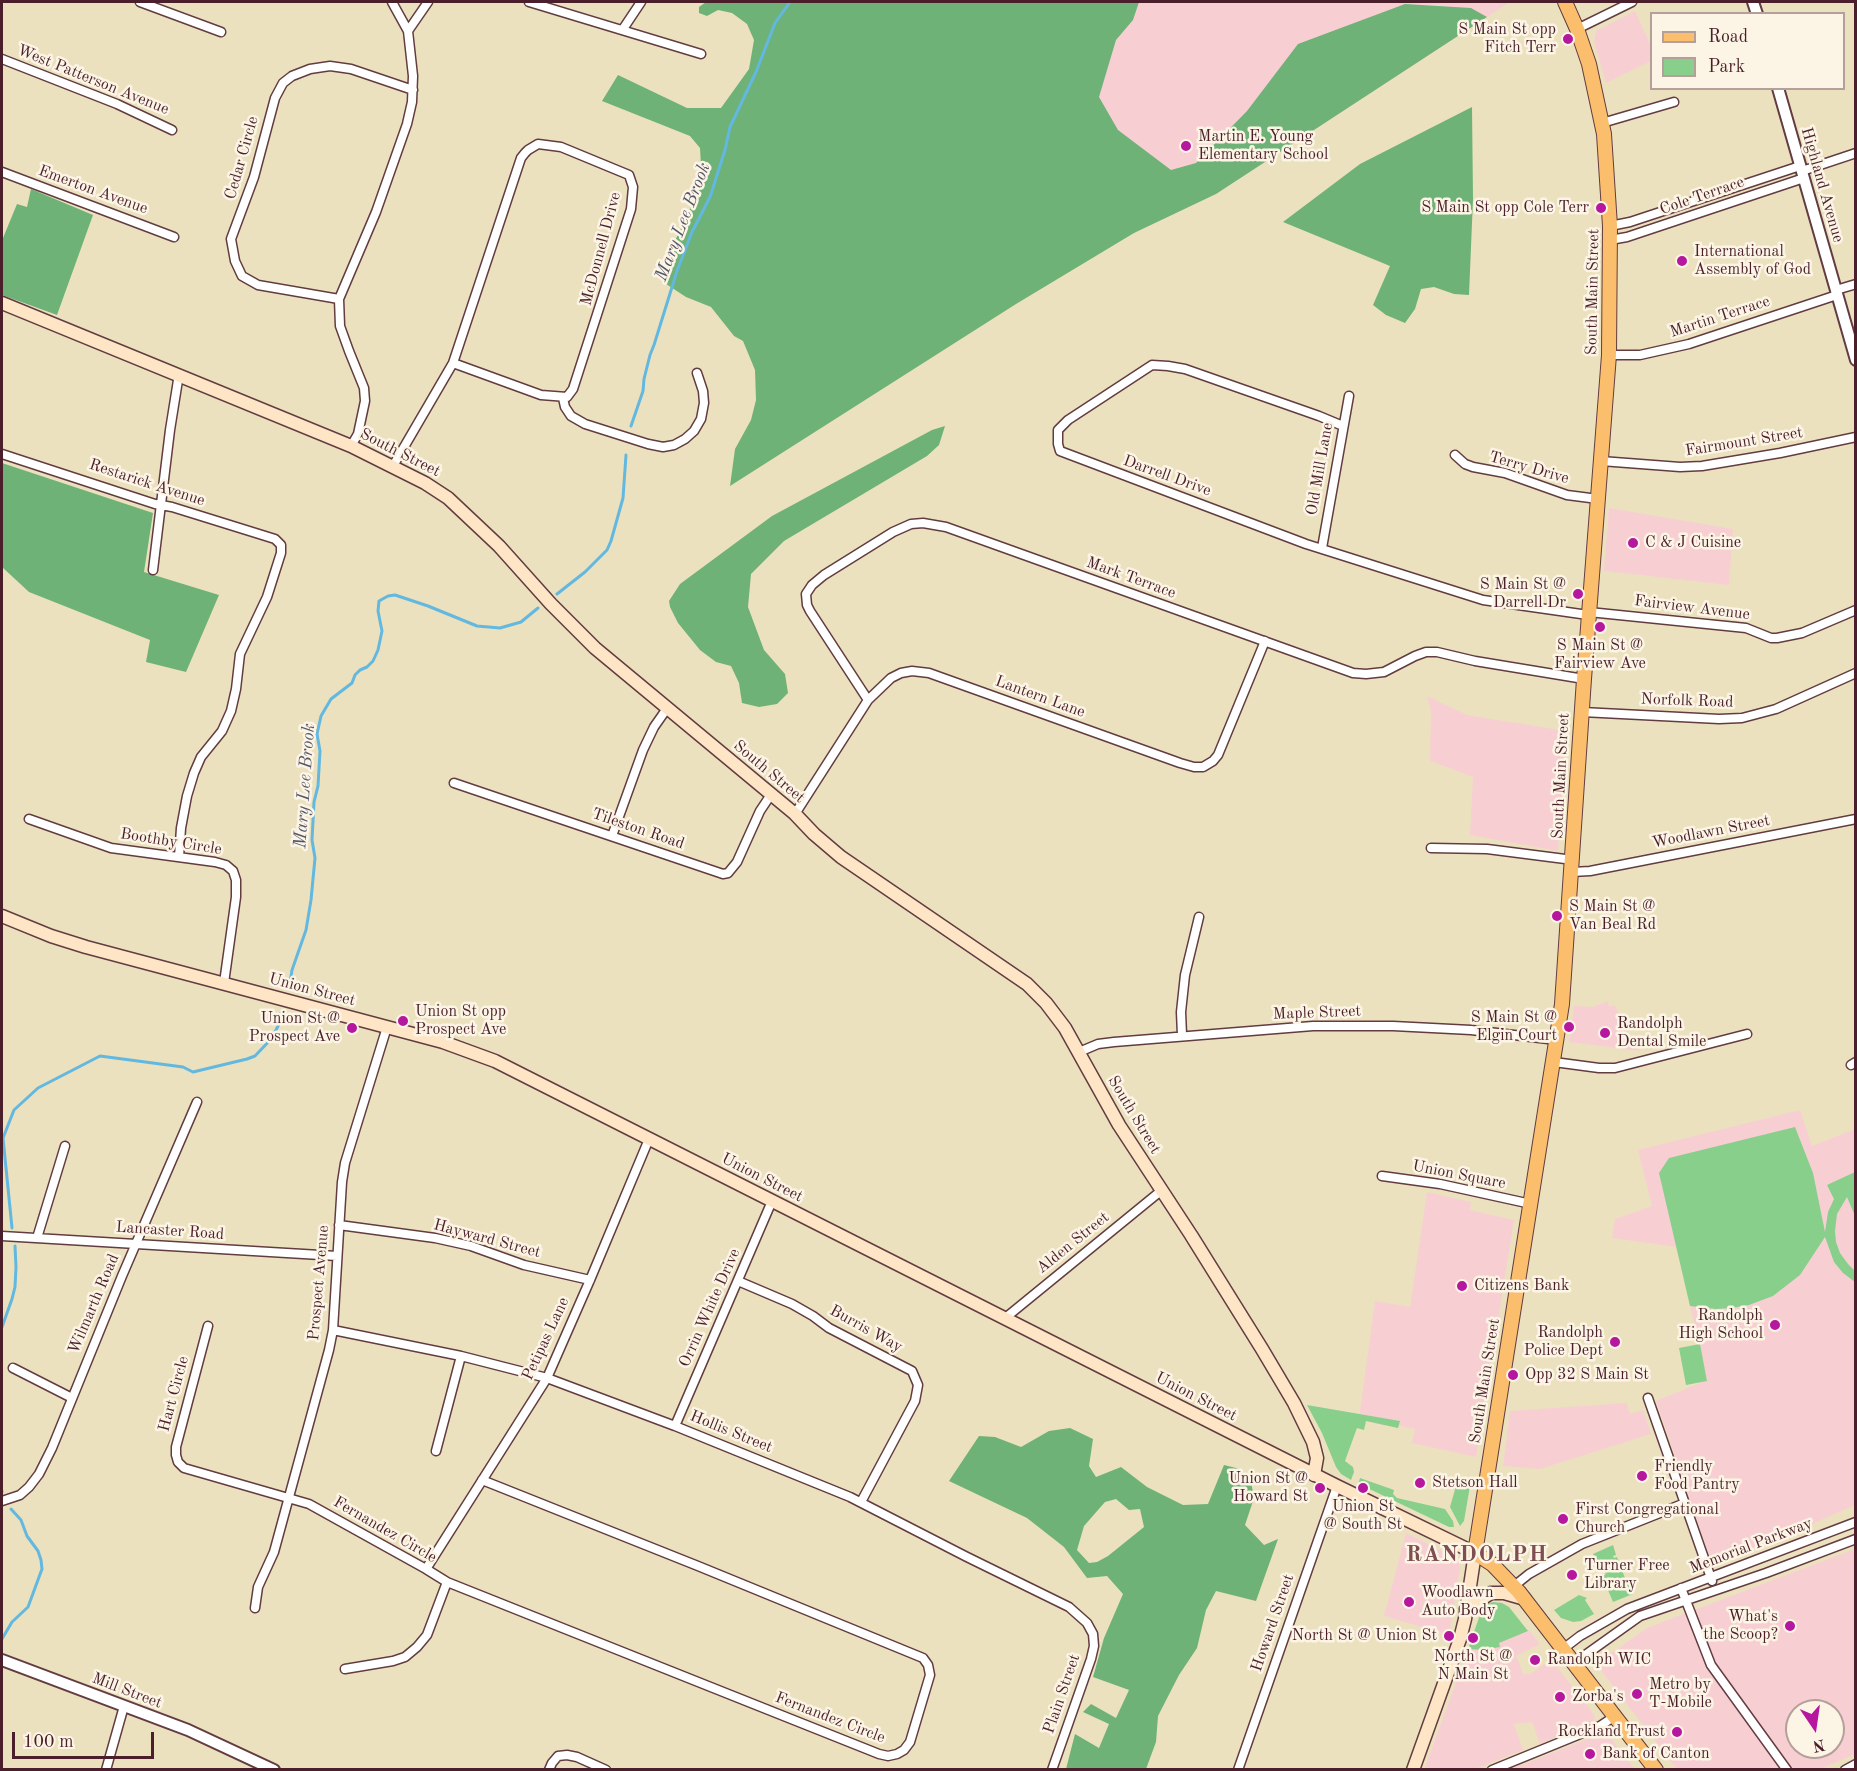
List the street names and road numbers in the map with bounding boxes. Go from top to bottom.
street label: West Patterson Avenue [14,41,172,119]
street label: Cedar Circle [221,114,263,202]
street label: Highland Avenue [1796,125,1848,245]
street label: Emerton Avenue [36,161,150,219]
street label: Cole Terrace [1657,173,1747,219]
street label: McDonnell Drive [577,190,625,308]
street label: South Main Street [1582,229,1604,355]
street label: Martin Terrace [1668,292,1772,342]
street label: Old Mill Lane [1302,421,1338,517]
street label: Fairmount Street [1684,423,1804,461]
street label: South Street [357,425,443,481]
street label: Terry Drive [1487,447,1571,489]
street label: Darrell Drive [1120,451,1214,501]
street label: Restarick Avenue [87,455,207,511]
street label: Mark Terrace [1084,553,1178,603]
street label: Fairview Avenue [1633,591,1751,625]
street label: Lantern Lane [992,672,1088,722]
street label: Norfolk Road [1640,690,1734,712]
street label: South Main Street [1548,712,1574,840]
street label: South Street [729,736,809,808]
street label: Tileston Road [589,804,687,854]
street label: Woodlawn Street [1650,811,1772,853]
street label: Boothby Circle [119,824,223,860]
street label: Union Street [267,969,357,1011]
street label: Maple Street [1273,1002,1361,1024]
street label: South Street [1103,1073,1165,1157]
street label: Union Street [718,1149,806,1207]
street label: Union Square [1411,1157,1507,1193]
street label: Alden Street [1033,1208,1113,1278]
street label: Hayward Street [431,1215,543,1263]
street label: Lancaster Road [115,1218,225,1244]
street label: Prospect Avenue [304,1224,334,1342]
street label: Orrin White Drive [675,1246,745,1370]
street label: Wilmarth Road [64,1251,124,1357]
street label: Petipas Lane [518,1294,574,1384]
street label: Burris Way [826,1301,906,1357]
street label: South Main Street [1466,1317,1504,1445]
street label: Hart Circle [155,1354,193,1434]
street label: Union Street [1152,1368,1240,1426]
street label: Hollis Street [687,1407,775,1457]
street label: Fernandez Circle [330,1493,440,1567]
street label: Memorial Parkway [1687,1514,1815,1578]
street label: Howard Street [1247,1572,1299,1674]
street label: Plain Street [1039,1652,1085,1736]
street label: Mill Street [89,1669,165,1713]
street label: Fernandez Circle [772,1688,888,1748]

